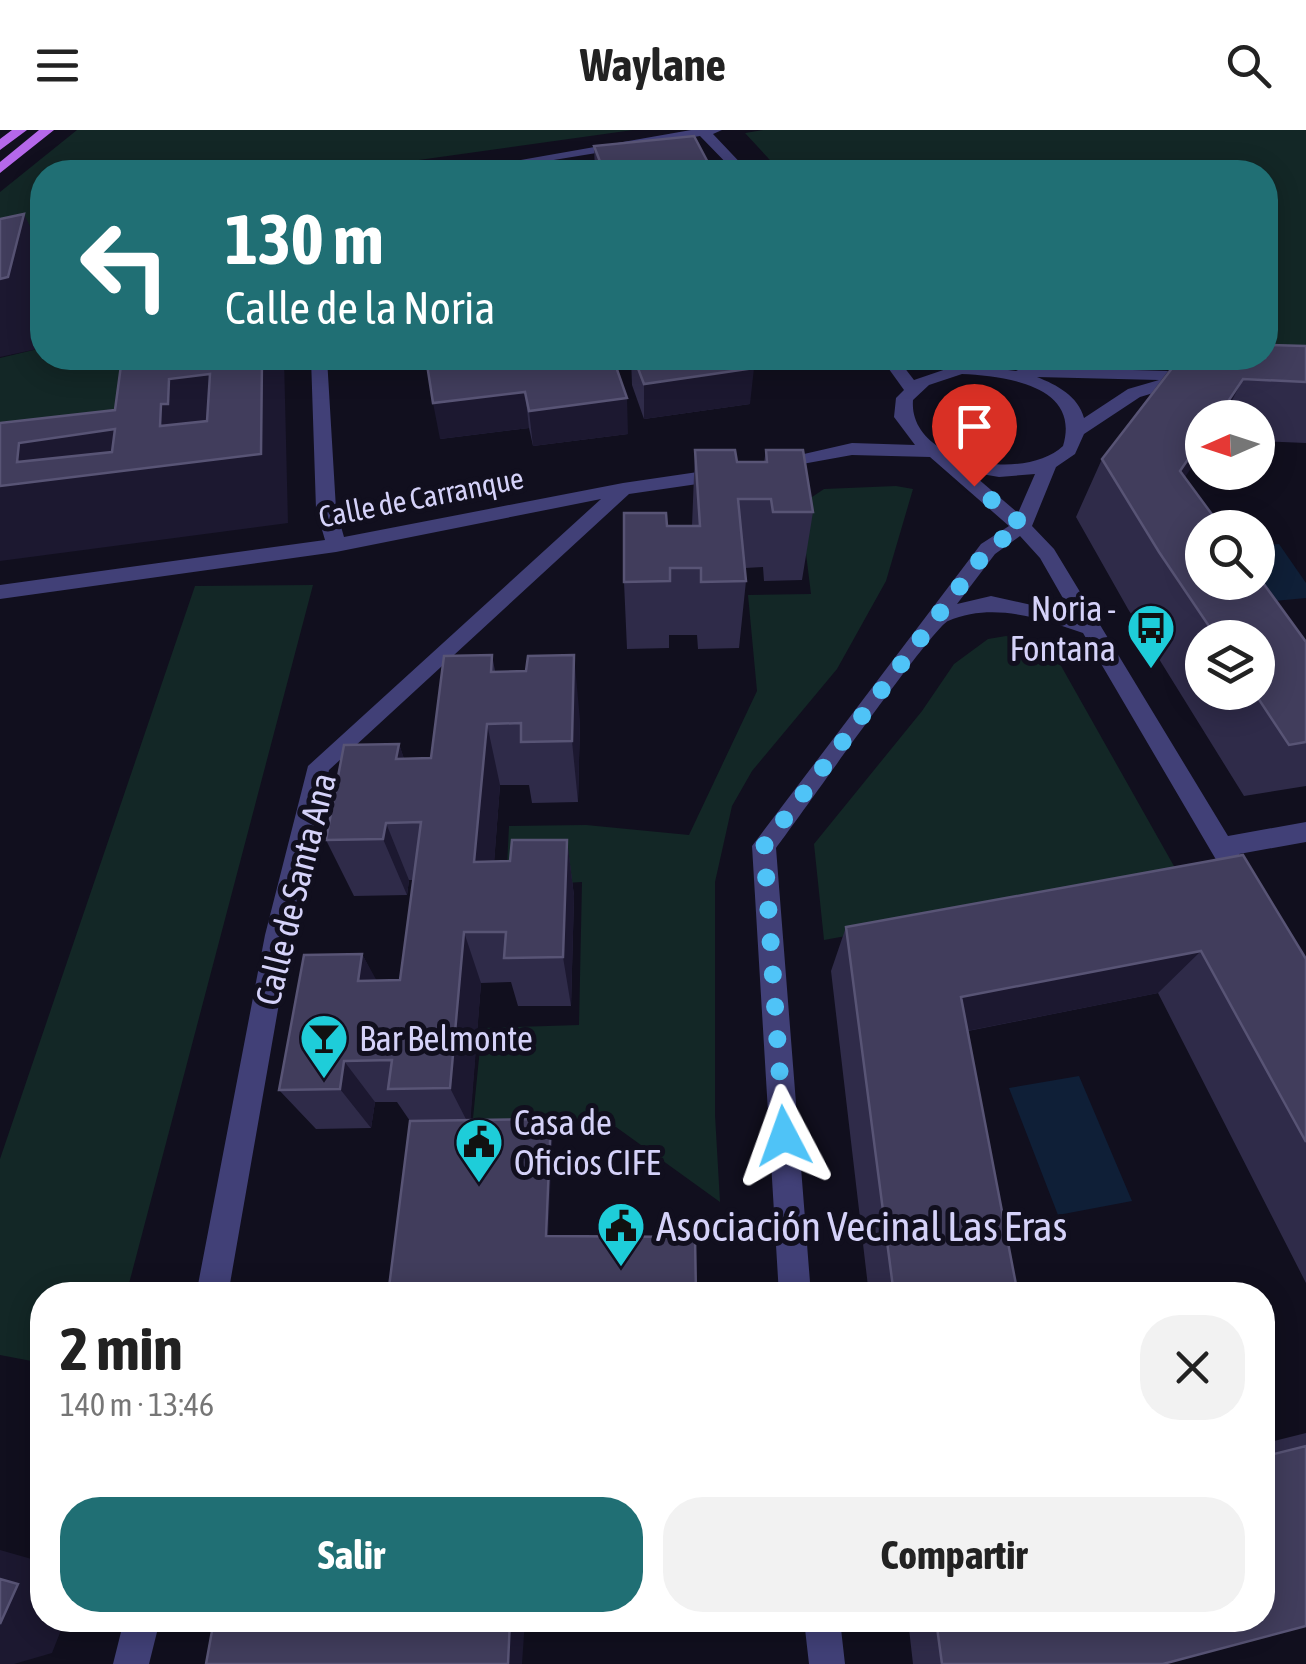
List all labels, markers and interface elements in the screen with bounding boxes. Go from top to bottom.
icon: menu [30,38,85,93]
icon: search [1221,38,1276,93]
text: Waylane [580,39,726,91]
text: 130 m [225,199,384,279]
icon: left [60,200,190,330]
text: Calle de la Noria [225,282,495,334]
pin [932,384,1017,487]
icon: arrive [947,399,1002,454]
north arrow [1185,400,1275,490]
map controls [1185,400,1275,710]
street label: Calle de Carranque [316,460,526,534]
button: search [1185,510,1275,600]
place label: Noria - Fontana [1010,588,1116,668]
bus stop icon: Noria - Fontana [1125,602,1177,670]
button: layers [1185,620,1275,710]
street label: Calle de Santa Ana [247,769,343,1009]
bar icon: Bar Belmonte [298,1012,350,1080]
place label: Bar Belmonte [359,1018,533,1058]
position arrow [732,1084,836,1188]
place label: Casa de Oficios CIFE [514,1102,661,1182]
public building icon: Casa de Oficios CIFE [453,1116,505,1184]
public building icon: Asociación Vecinal Las Eras [595,1200,647,1268]
place label: Asociación Vecinal Las Eras [656,1202,1067,1250]
text: 2 min [60,1314,183,1383]
button: close [1140,1315,1245,1420]
text: 140 m · 13:46 [60,1386,214,1423]
button: Salir [60,1497,643,1612]
button: Compartir [663,1497,1245,1612]

